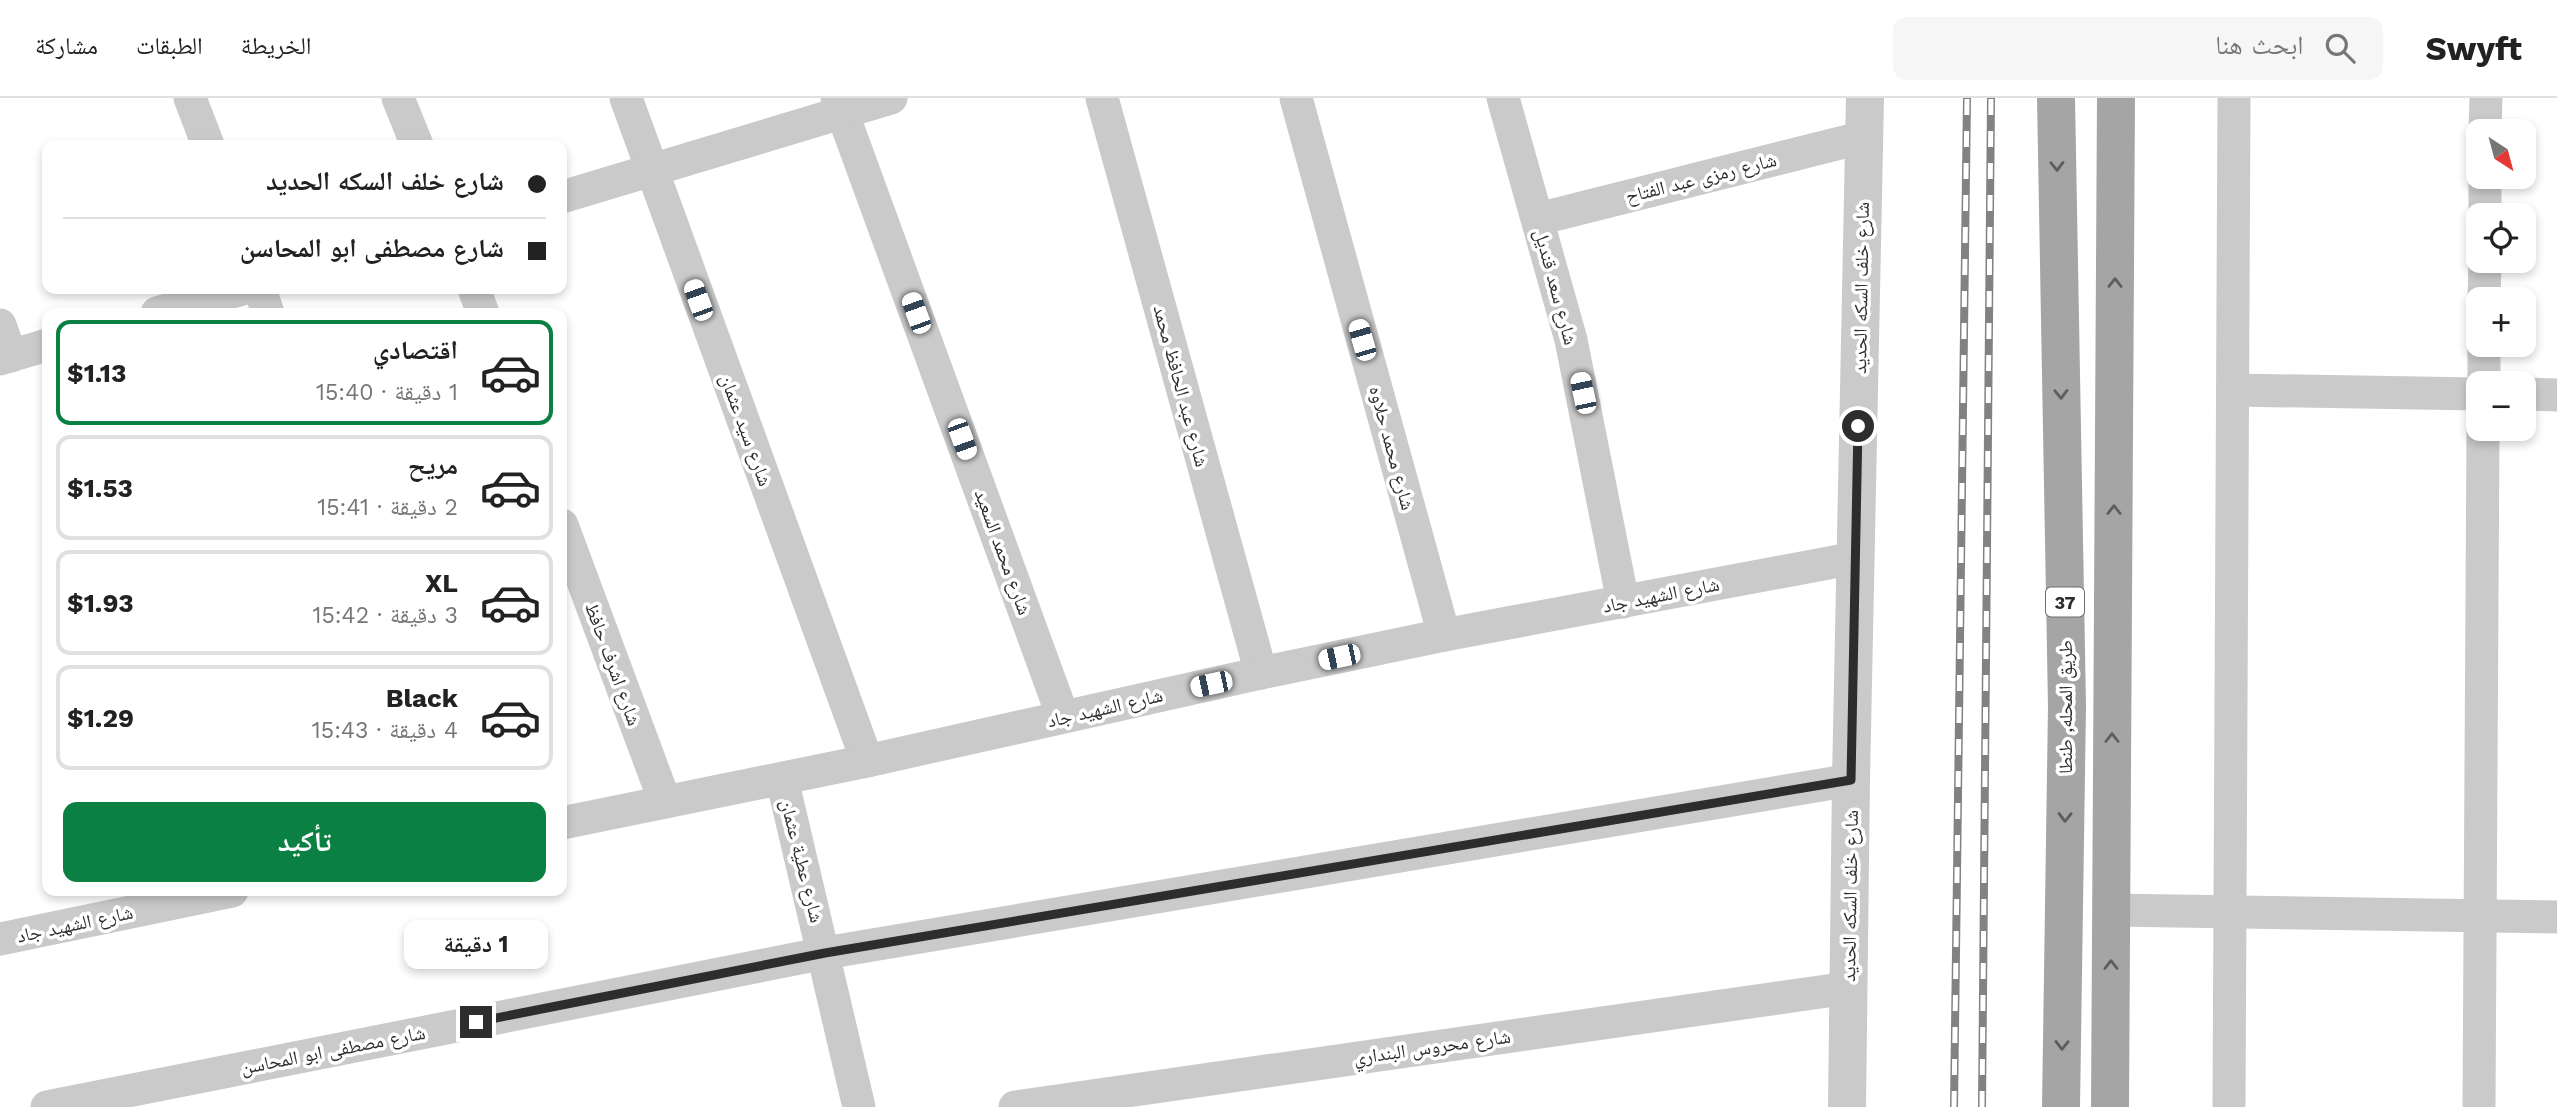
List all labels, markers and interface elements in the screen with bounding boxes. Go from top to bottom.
search box [1893,17,2383,80]
icon: search [2321,29,2359,67]
text: Swyft [2425,29,2522,68]
text: ابحث هنا [2215,30,2303,60]
text: مشاركة [35,32,98,60]
text: الطبقات [136,32,203,60]
text: الخريطة [241,32,311,60]
north arrow [2466,119,2536,189]
map controls [2466,119,2536,441]
street label: شارع رمزى عبد الفتاح [1623,148,1779,208]
one-way arrow [2049,161,2065,172]
text: شارع خلف السكه الحديد [266,166,504,196]
street label: شارع خلف السكه الحديد [1848,202,1874,374]
button: locate [2466,203,2536,273]
street label: شارع سعد قنديل [1530,227,1582,347]
text: شارع مصطفى ابو المحاسن [240,233,504,263]
car [681,277,716,323]
one-way arrow [2107,277,2123,288]
button: + [2466,287,2536,357]
car [899,290,934,336]
street label: شارع عبد الحافظ محمد [1148,303,1214,469]
car [1347,317,1378,363]
text: اقتصادي [373,335,458,365]
icon: car [479,341,542,404]
text: $1.13 [67,358,126,388]
car [1569,370,1598,416]
street label: شارع سيد عثمان [715,371,777,489]
button: − [2466,371,2536,441]
text: 1 دقيقة · 15:40 [316,379,458,406]
street label: شارع محمد حلاوه [1364,383,1420,513]
one-way arrow [2053,389,2069,399]
route start [1842,410,1874,442]
car [945,416,980,462]
text: مريح [408,450,458,480]
icon: car [479,456,542,519]
text: $1.53 [67,473,133,503]
street label: شارع محمد السعيد [970,486,1036,618]
text: 2 دقيقة · 15:41 [317,494,458,521]
one-way arrow [2106,505,2122,515]
text: XL [425,568,458,598]
icon: car [479,571,542,634]
street label: شارع الشهيد جاد [1601,572,1721,618]
text: $1.93 [67,588,134,618]
road number: 37 [2046,588,2084,616]
street label: شارع اشرف حافظ [580,599,646,729]
text: 3 دقيقة · 15:42 [312,602,458,629]
street label: طريق المحله, طنطا [2054,640,2077,774]
car [1317,642,1362,672]
car [1189,669,1234,699]
text: Black [386,683,458,713]
street label: شارع الشهيد جاد [1045,684,1165,732]
icon: car [479,686,542,749]
text: $1.29 [67,703,134,733]
text: 4 دقيقة · 15:43 [312,717,458,744]
one-way arrow [2104,732,2120,743]
street label: شارع عطية عثمان [776,797,828,925]
button: تأكيد [63,802,546,882]
street label: شارع خلف السكه الحديد [1837,810,1863,982]
one-way arrow [2057,812,2073,823]
street label: شارع الشهيد جاد [15,900,135,948]
callout: 1 دقيقة [404,920,548,970]
text: 1 دقيقة [444,931,508,958]
one-way arrow [2103,960,2119,970]
route end [460,1006,492,1038]
street label: شارع مصطفى ابو المحاسن [239,1021,427,1079]
street label: شارع محروس البنداري [1352,1025,1513,1073]
one-way arrow [2054,1039,2069,1050]

